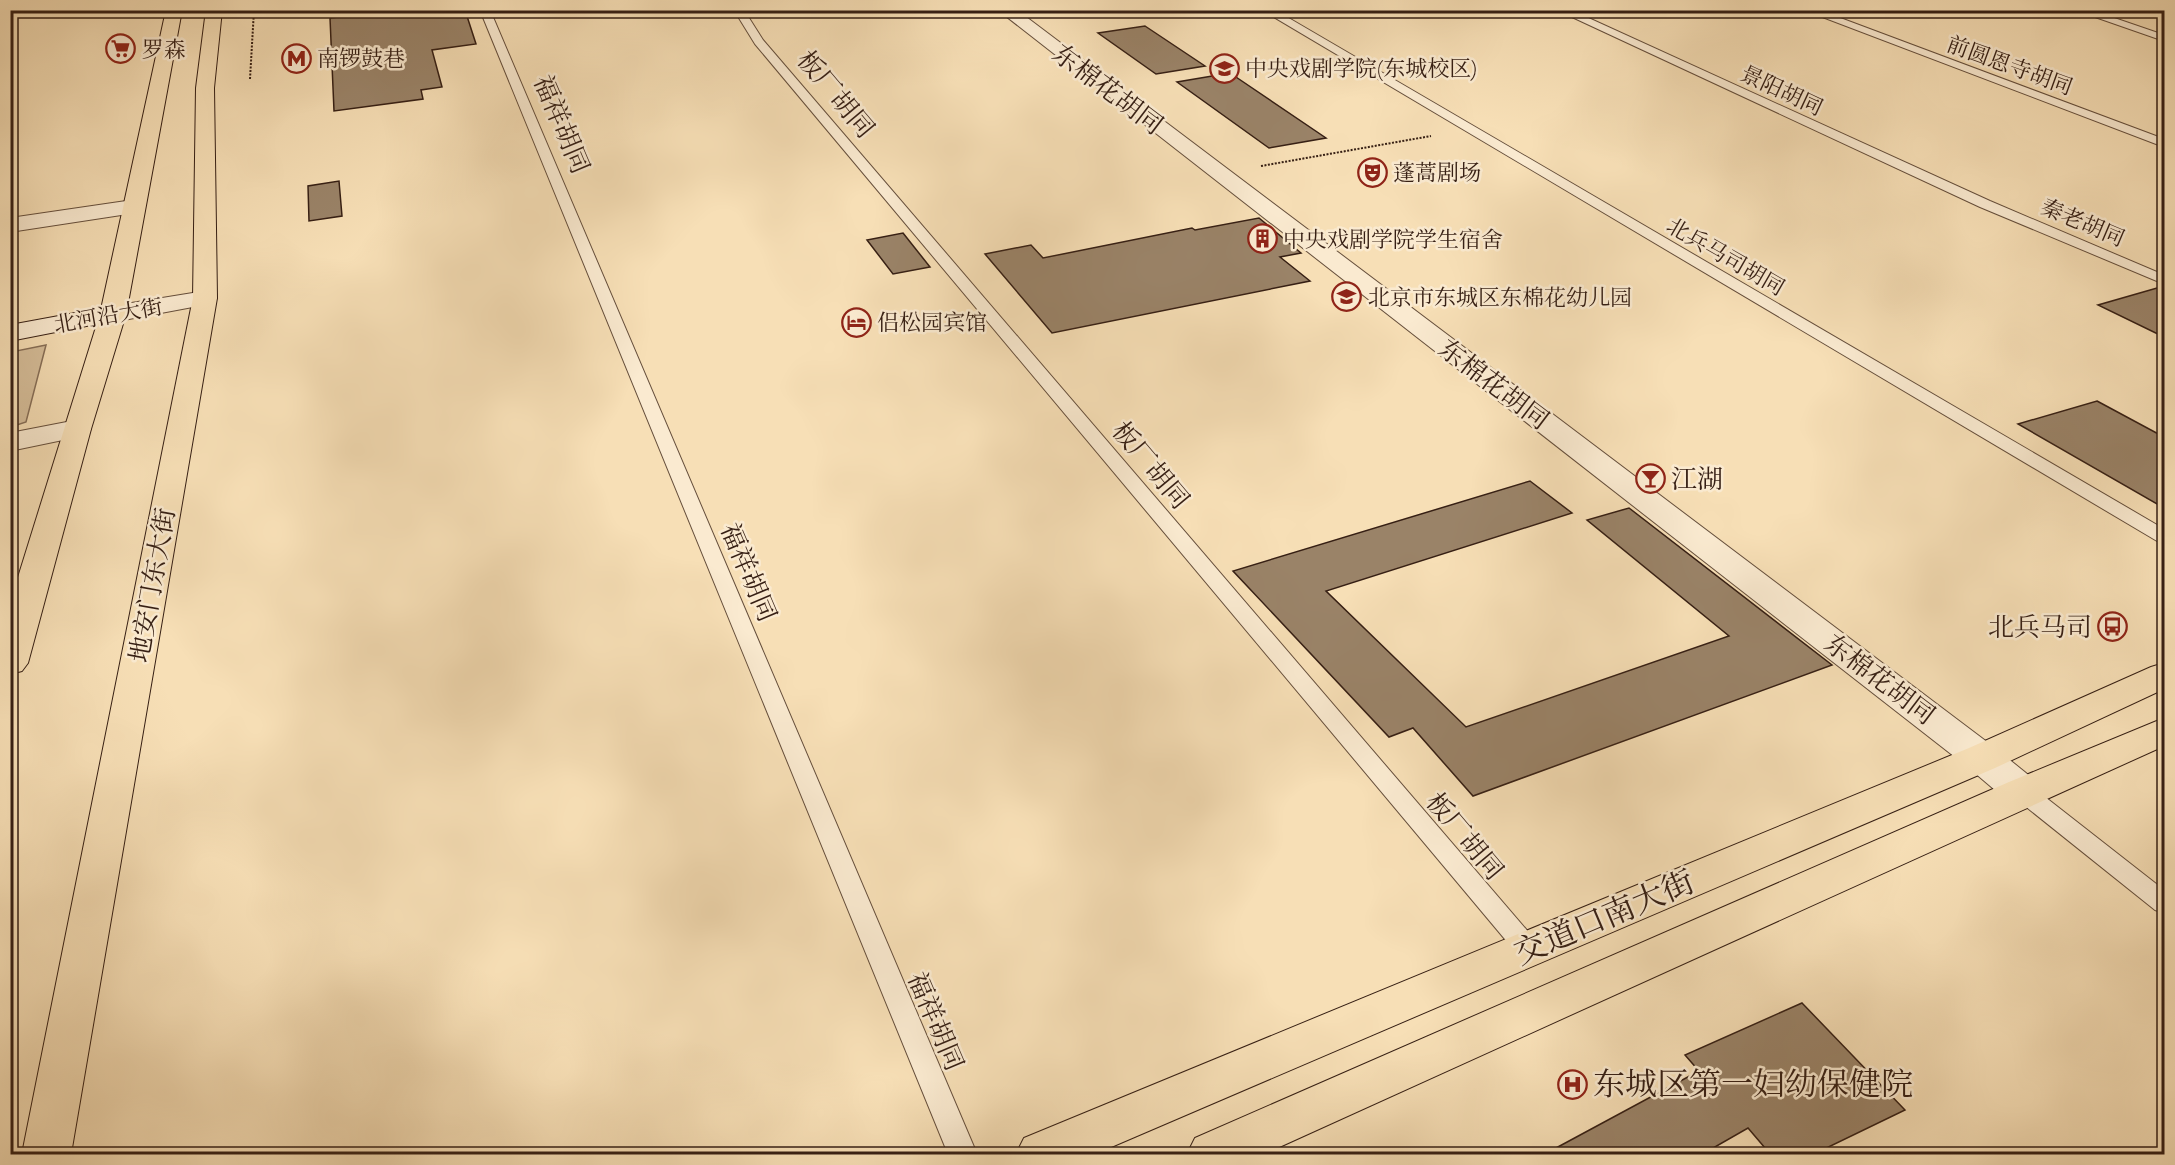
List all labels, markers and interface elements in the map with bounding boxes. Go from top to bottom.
street label: 前圆恩寺胡同 [1943,30,2076,102]
supermarket icon: 罗森 [105,33,137,65]
place label: 罗森 [142,36,186,64]
street label: 东棉花胡同 [1046,38,1169,142]
metro station icon: 南锣鼓巷 [280,42,312,74]
place label: 南锣鼓巷 [317,45,405,73]
street label: 板厂胡同 [790,45,881,145]
school or university icon: 中央戏剧学院(东城校区) [1208,52,1240,84]
place label: 中央戏剧学院(东城校区) [1245,55,1477,83]
street label: 景阳胡同 [1736,60,1827,122]
street label: 福祥胡同 [526,70,596,179]
theatre icon: 蓬蒿剧场 [1356,156,1388,188]
place label: 蓬蒿剧场 [1393,159,1481,187]
street label: 秦老胡同 [2037,193,2129,253]
street label: 北兵马司胡同 [1661,212,1790,302]
building icon: 中央戏剧学院学生宿舍 [1246,223,1278,255]
place label: 中央戏剧学院学生宿舍 [1283,226,1503,254]
school or university icon: 北京市东城区东棉花幼儿园 [1331,281,1363,313]
place label: 北京市东城区东棉花幼儿园 [1368,284,1632,312]
street label: 北河沿大街 [52,293,165,339]
hotel icon: 侣松园宾馆 [840,306,872,338]
place label: 侣松园宾馆 [877,309,987,337]
street label: 东棉花胡同 [1432,333,1555,437]
street label: 板厂胡同 [1105,416,1196,516]
bar icon: 江湖 [1634,463,1666,495]
place label: 江湖 [1671,464,1723,496]
street label: 地安门东大街 [124,506,182,665]
street label: 福祥胡同 [713,518,783,627]
bus stop icon: 北兵马司 [2097,611,2129,643]
place label: 北兵马司 [1988,612,2092,644]
street label: 东棉花胡同 [1818,628,1941,732]
street label: 板厂胡同 [1419,787,1510,887]
street label: 交道口南大街 [1508,862,1701,974]
street label: 福祥胡同 [900,967,970,1076]
place label: 东城区第一妇幼保健院 [1593,1065,1913,1105]
hospital icon: 东城区第一妇幼保健院 [1556,1068,1588,1100]

